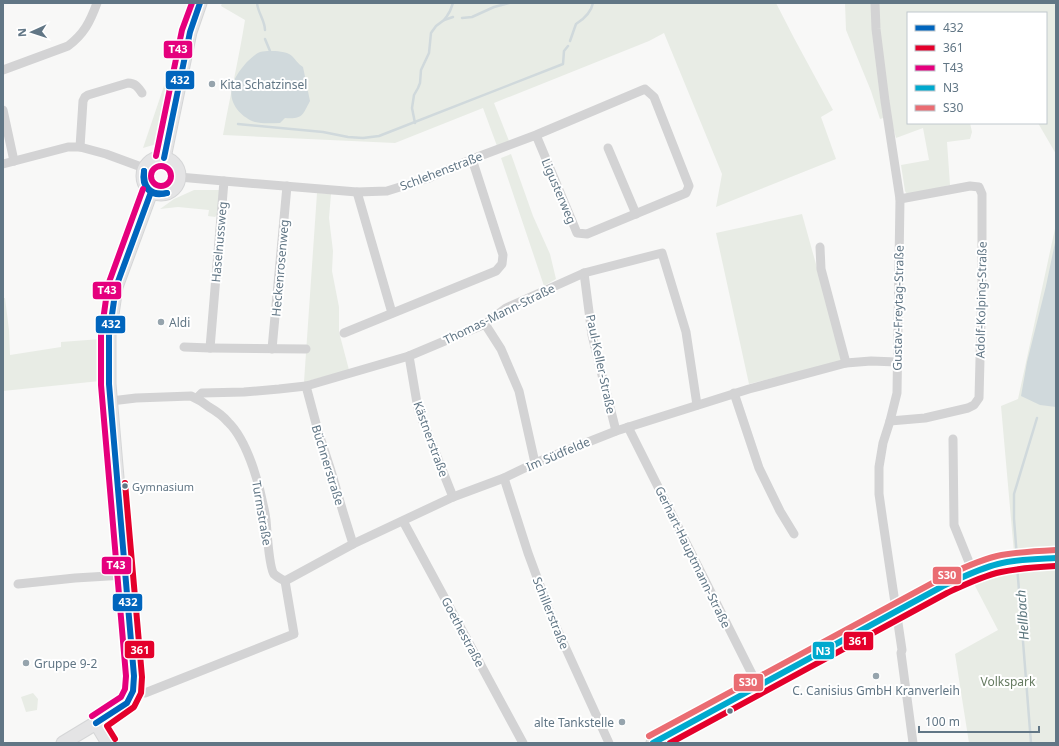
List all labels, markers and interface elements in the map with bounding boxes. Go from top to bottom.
north arrow [12,12,52,52]
legend [907,12,1047,124]
text: 432 [943,19,964,36]
text: N [14,28,29,37]
text: 361 [943,39,964,56]
line badge: T43 [163,40,193,59]
text: T43 [169,41,187,56]
text: T43 [943,59,964,76]
line badge: 432 [165,70,195,90]
text: 432 [171,72,189,87]
place label: Kita Schatzinsel [220,76,307,93]
marker: Kita Schatzinsel [207,79,217,89]
text: N3 [943,79,959,96]
text: S30 [943,99,963,116]
street label: Schlehenstraße [397,147,485,195]
street label: Ligusterweg [538,156,580,226]
street label: Haselnussweg [207,201,231,283]
street label: Heckenrosenweg [267,219,293,317]
street label: Adolf-Kolping-Straße [971,241,991,359]
street label: Gustav-Freytag-Straße [888,245,908,371]
street label: Thomas-Mann-Straße [440,280,558,348]
line badge: T43 [92,281,122,300]
text: T43 [98,282,116,297]
street label: Paul-Keller-Straße [582,313,620,415]
place label: Aldi [169,314,190,331]
line badge: 432 [95,315,126,334]
text: 432 [102,316,120,331]
marker: Aldi [156,317,166,327]
street label: Kästnerstraße [409,399,453,479]
street label: Büchnerstraße [308,423,348,508]
street label: Im Südfelde [523,433,593,475]
place label: Gymnasium [132,479,194,494]
street label: Turmstraße [248,479,276,547]
marker: Gymnasium [120,481,130,491]
street label: Gerhart-Hauptmann-Straße [651,483,735,631]
line badge: T43 [101,556,132,575]
text: T43 [107,557,125,572]
line badge: S30 [932,566,962,585]
text: S30 [938,567,956,582]
street label: Schillerstraße [529,574,573,652]
water label: Hellbach [1011,589,1033,641]
line badge: 432 [112,593,143,612]
text: 432 [119,594,137,609]
street label: Goethestraße [437,594,489,670]
line badge: 361 [843,631,874,651]
text: 361 [849,633,867,648]
line badge: 361 [124,640,155,659]
line badge: N3 [812,641,835,660]
text: 361 [131,642,149,657]
text: N3 [815,643,831,658]
place label: Gruppe 9-2 [34,655,97,672]
marker: Gruppe 9-2 [21,658,31,668]
marker: C. Canisius GmbH Kranverleih [871,671,881,681]
line badge: S30 [733,673,764,692]
park label: Volkspark [981,673,1036,690]
text: S30 [739,674,757,689]
place label: C. Canisius GmbH Kranverleih [792,682,960,699]
unlabelled marker [725,706,735,716]
scale bar [919,708,1039,734]
text: 100 m [925,713,960,730]
place label: alte Tankstelle [534,714,614,731]
marker: alte Tankstelle [617,717,627,727]

